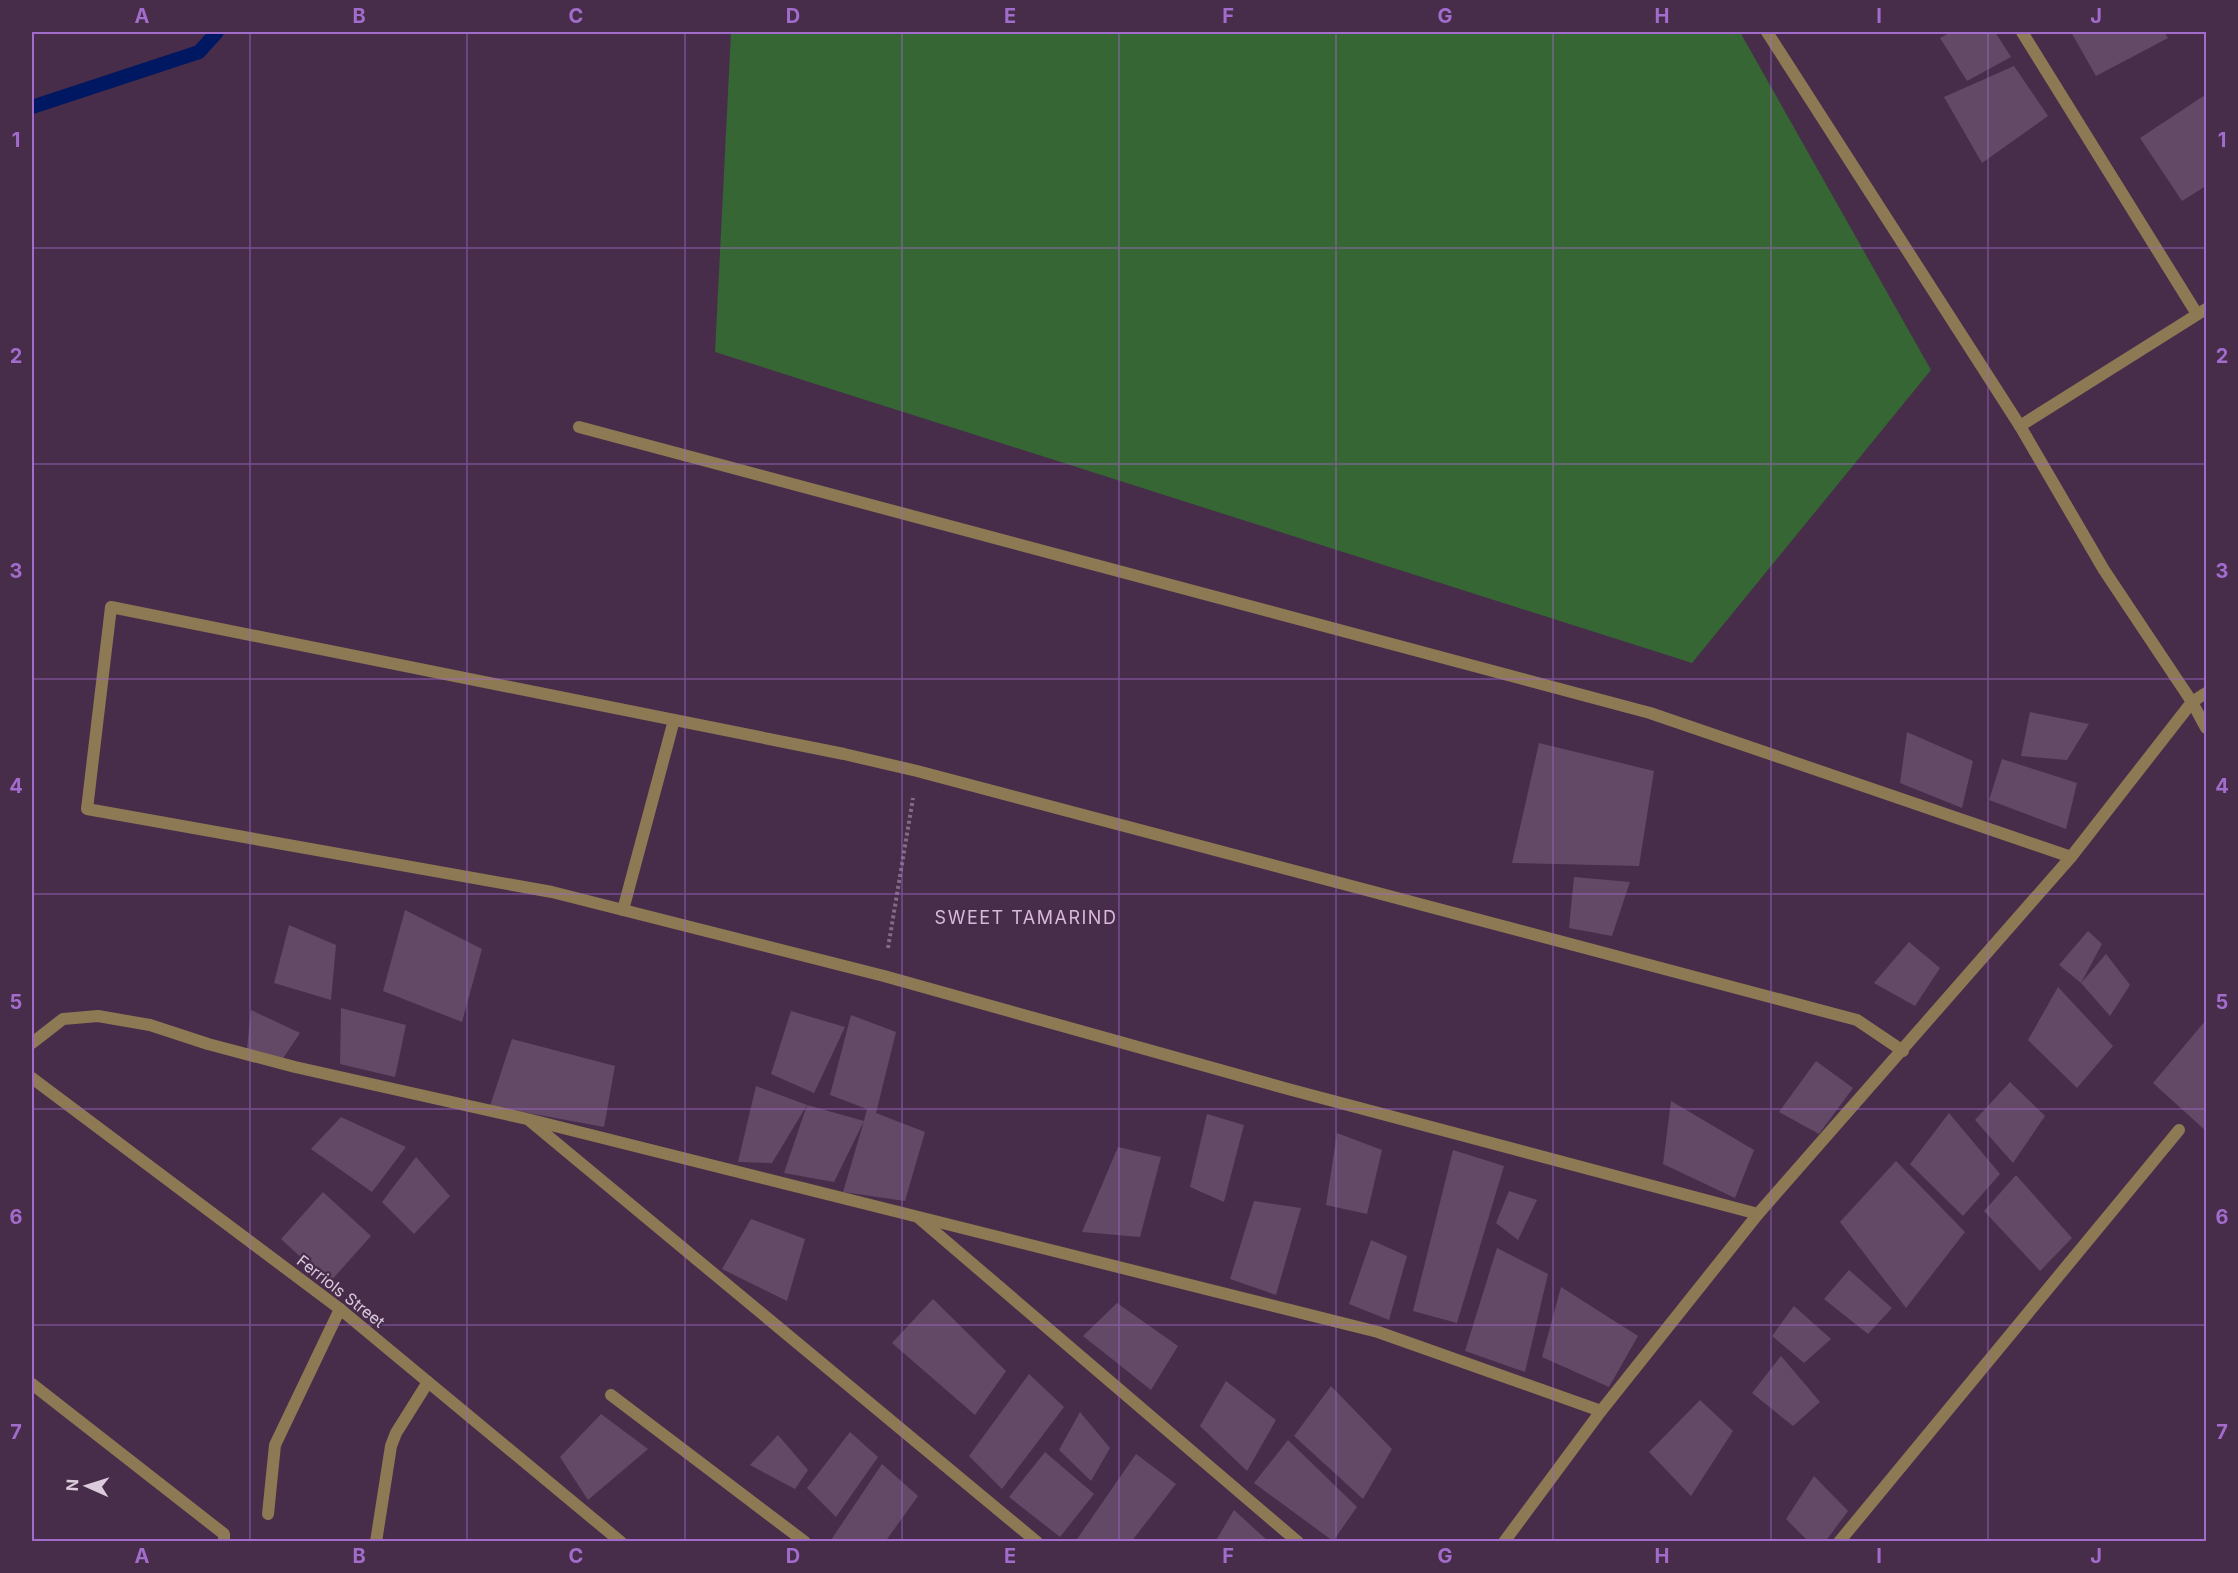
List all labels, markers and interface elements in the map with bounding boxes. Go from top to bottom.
text: A [135,4,150,28]
text: B [352,4,366,28]
text: C [569,4,583,28]
text: D [786,4,800,28]
text: E [1004,4,1016,28]
text: F [1222,4,1234,28]
text: G [1437,4,1453,28]
text: H [1655,4,1669,28]
text: I [1876,4,1882,28]
text: J [2090,4,2102,28]
text: 1 [12,128,20,152]
text: 1 [2218,128,2226,152]
text: 2 [10,344,22,368]
text: 2 [2216,344,2228,368]
text: 3 [10,559,22,583]
text: 3 [2216,559,2228,583]
text: 4 [9,774,23,798]
text: 4 [2215,774,2229,798]
district label: SWEET TAMARIND [935,907,1117,928]
text: 5 [10,990,22,1014]
text: 5 [2216,990,2228,1014]
text: 6 [10,1205,23,1229]
text: 6 [2216,1205,2229,1229]
street label: Ferriols Street [293,1250,389,1332]
text: 7 [10,1420,22,1444]
text: 7 [2216,1420,2228,1444]
north arrow [57,1456,117,1516]
text: N [62,1479,82,1492]
text: A [135,1544,150,1568]
text: B [352,1544,366,1568]
text: C [569,1544,583,1568]
text: D [786,1544,800,1568]
text: E [1004,1544,1016,1568]
text: F [1222,1544,1234,1568]
text: G [1437,1544,1453,1568]
text: H [1655,1544,1669,1568]
text: I [1876,1544,1882,1568]
text: J [2090,1544,2102,1568]

